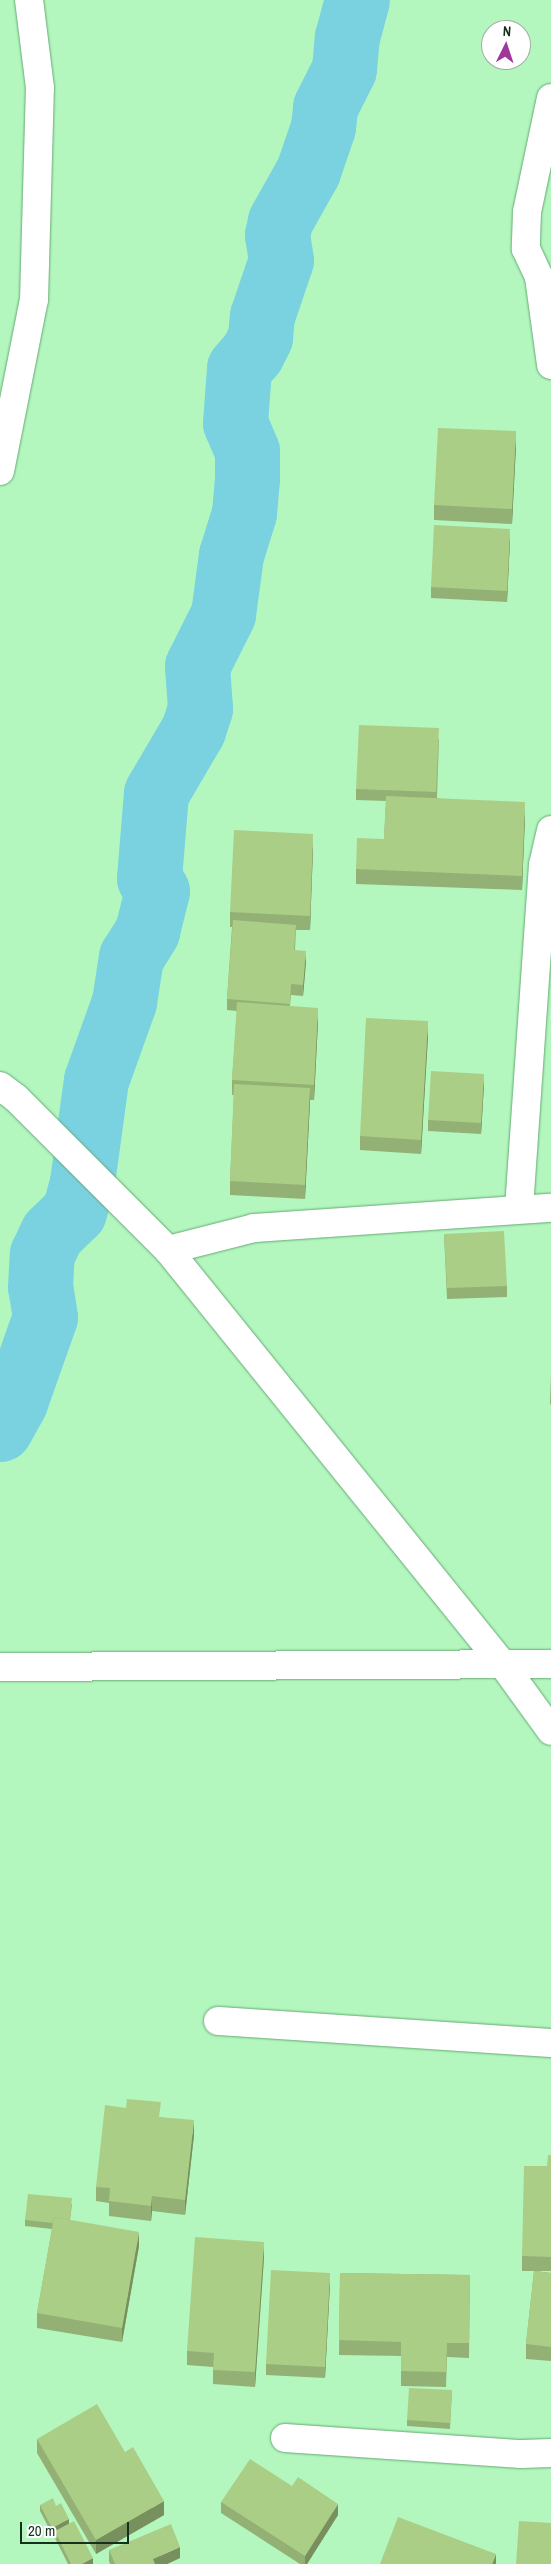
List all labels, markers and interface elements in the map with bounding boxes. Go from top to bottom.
north arrow [481,20,531,70]
text: N [502,22,512,40]
scale bar [22,2512,131,2544]
text: 20 m [28,2520,55,2541]

